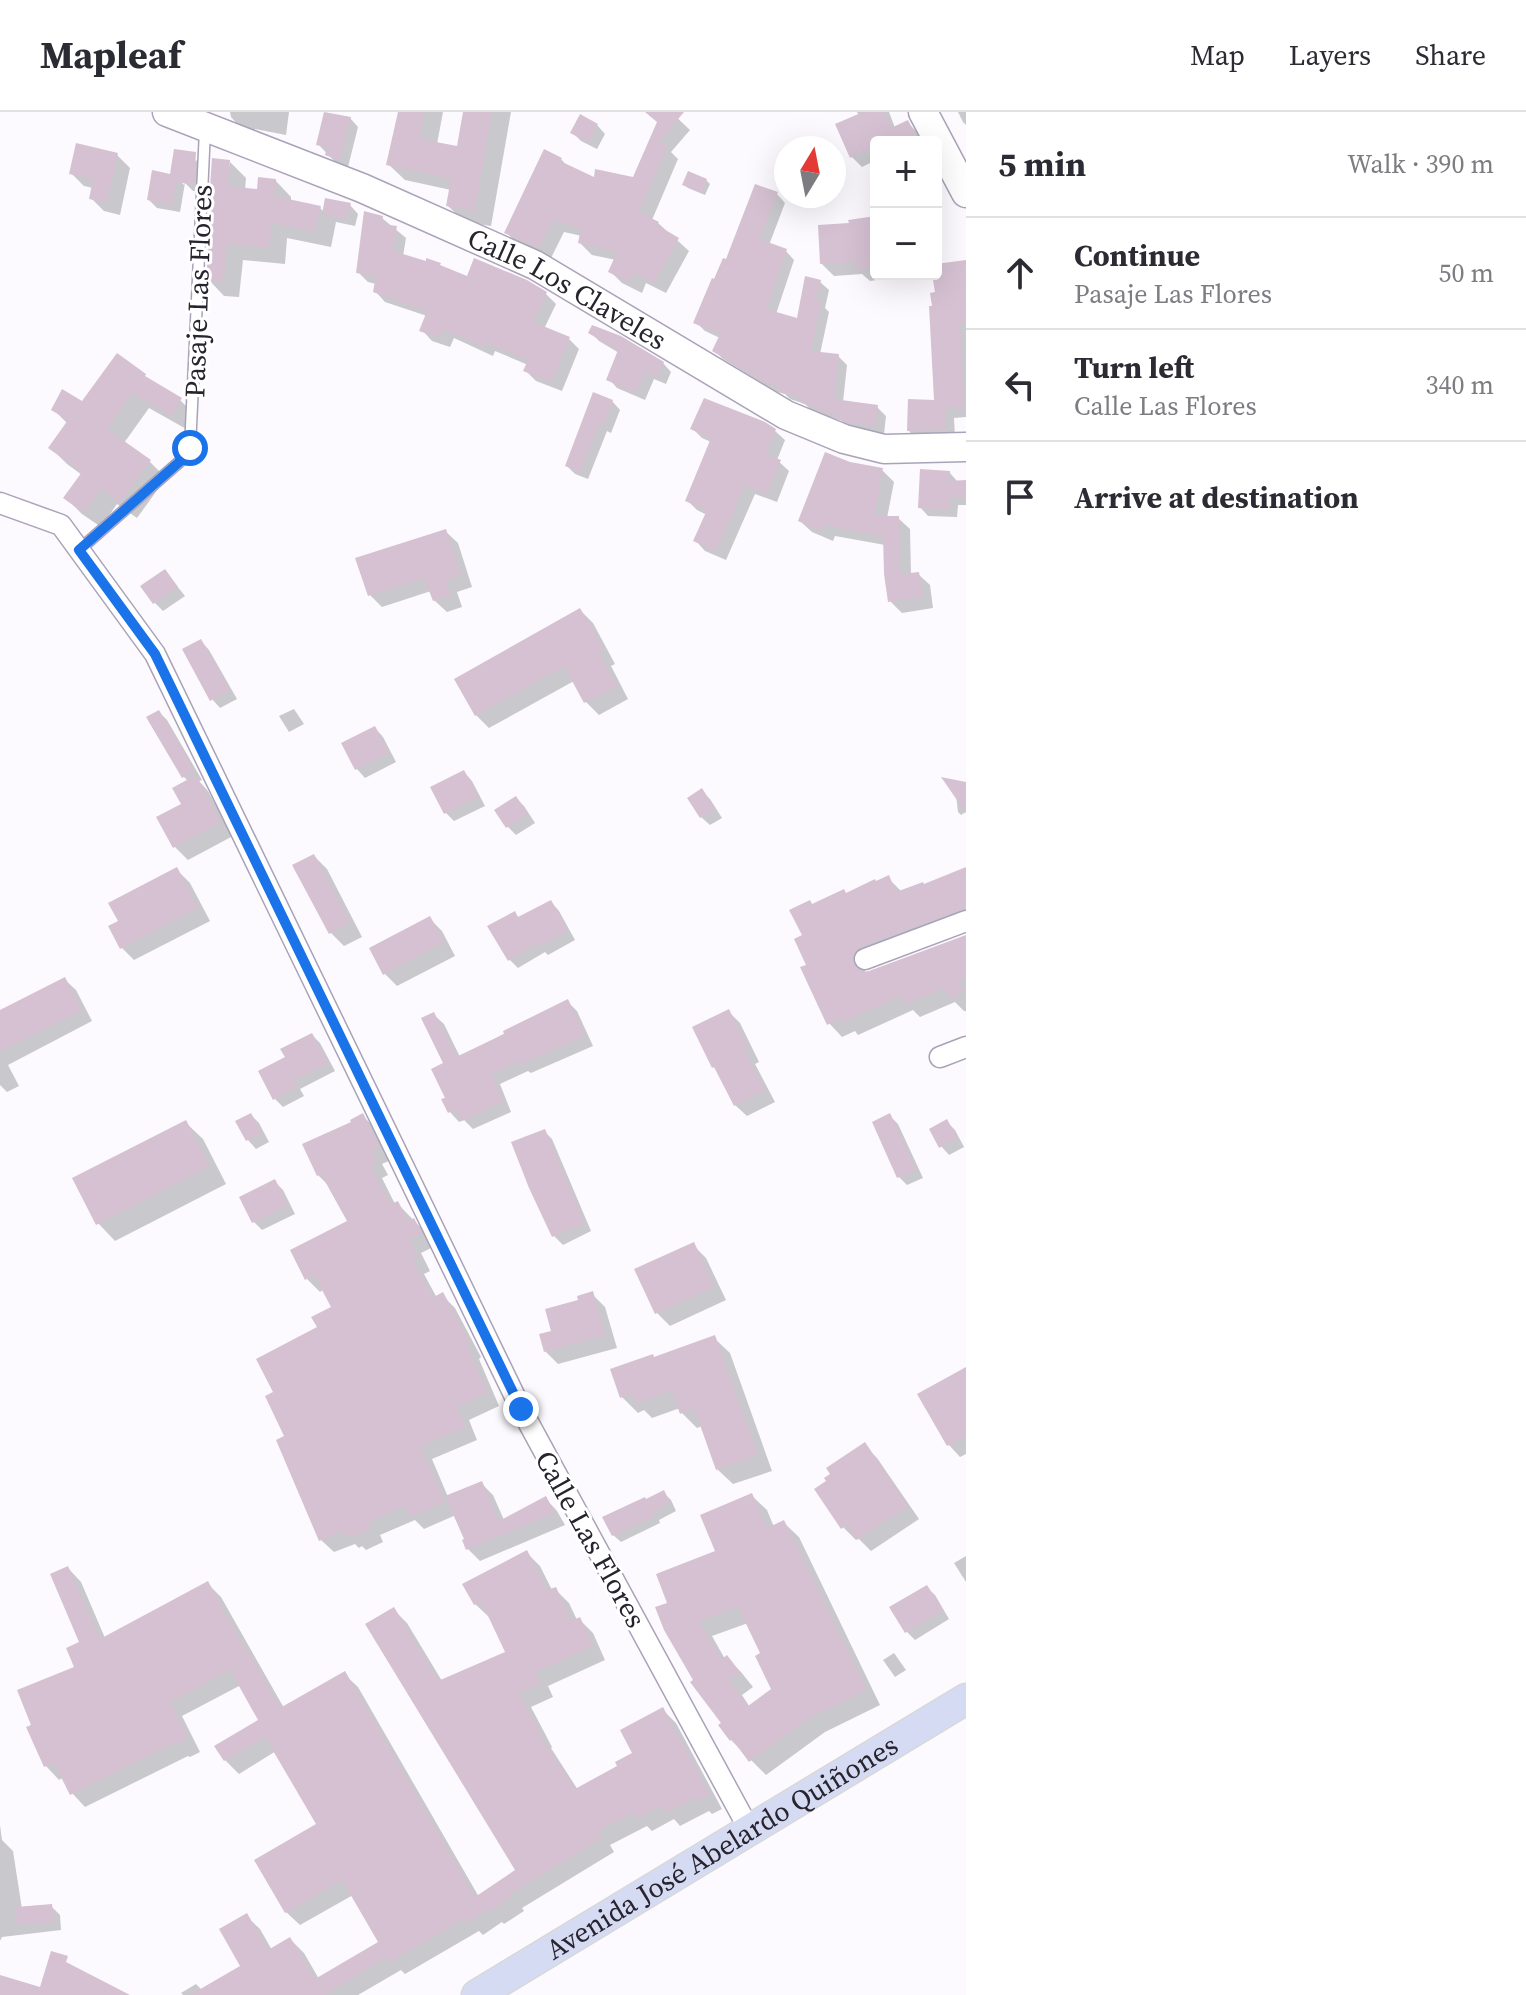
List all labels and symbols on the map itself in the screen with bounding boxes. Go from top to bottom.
north arrow [774,136,846,208]
street label: Pasaje Las Flores [175,184,221,398]
street label: Calle Los Claveles [462,218,674,358]
route start [172,430,208,466]
route end [503,1391,539,1427]
street label: Calle Las Flores [527,1444,655,1634]
street label: Avenida José Abelardo Quiñones [538,1726,905,1968]

